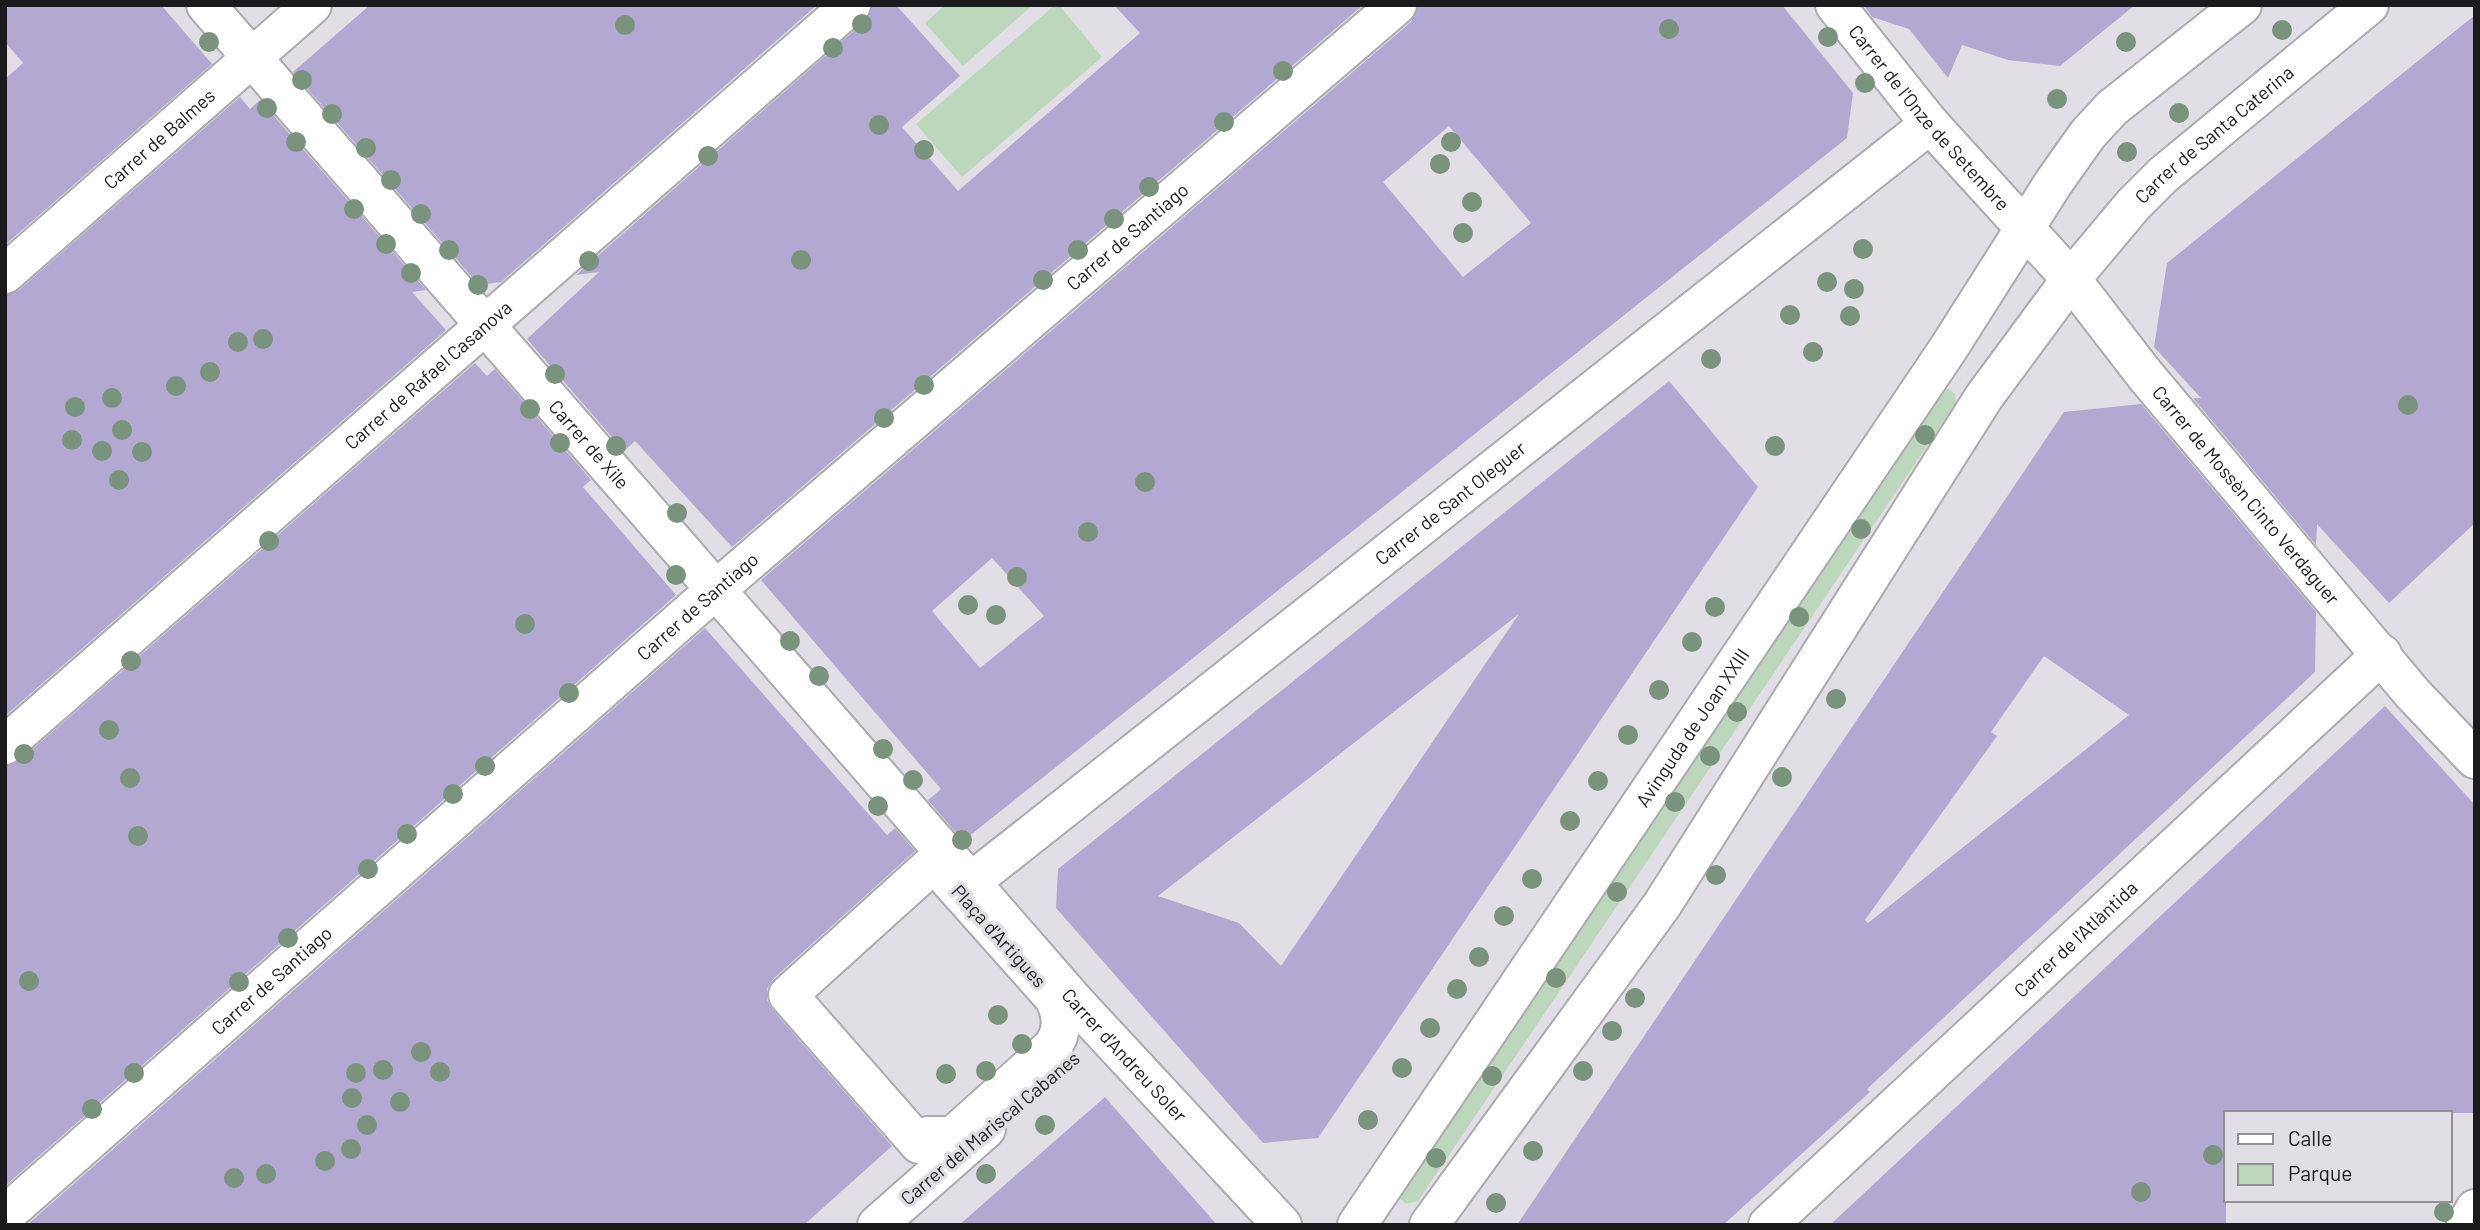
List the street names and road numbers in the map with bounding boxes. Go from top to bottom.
street label: Carrer de l'Onze de Setembre [1844,20,2015,215]
street label: Carrer de Santa Caterina [2129,60,2298,208]
street label: Carrer de Balmes [98,84,219,194]
street label: Carrer de Santiago [1061,178,1193,295]
street label: Carrer de Rafael Casanova [339,295,516,454]
street label: Carrer de Mossèn Cinto Verdaguer [2148,381,2345,609]
street label: Carrer de Xile [544,395,634,493]
street label: Carrer de Sant Oleguer [1370,436,1530,569]
street label: Carrer de Santiago [632,547,762,665]
street label: Avinguda de Joan XXIII [1631,644,1754,811]
street label: Carrer de l'Atlàntida [2009,876,2142,1002]
street label: Plaça d'Artigues [947,880,1052,992]
street label: Carrer de Santiago [206,921,336,1039]
street label: Carrer d'Andreu Soler [1057,983,1192,1126]
street label: Carrer del Mariscal Cabanes [895,1046,1084,1209]

